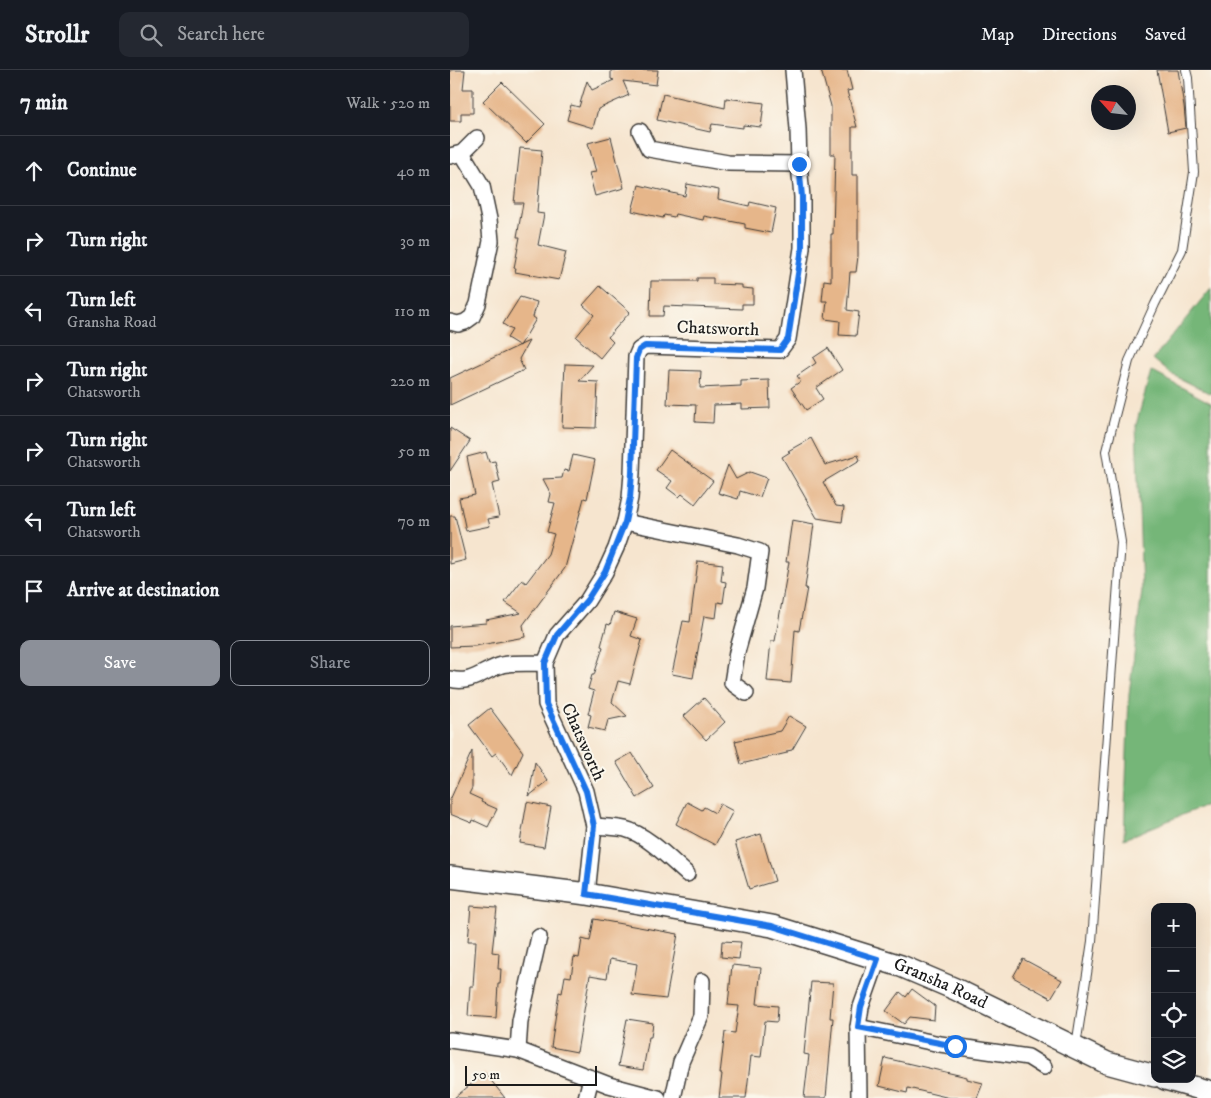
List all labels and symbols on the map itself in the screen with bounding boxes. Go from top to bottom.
north arrow [1091,85,1136,130]
route end [788,153,811,176]
street label: Chatsworth [676,317,760,341]
street label: Chatsworth [556,700,610,785]
street label: Gransha Road [891,953,991,1014]
route start [944,1035,967,1058]
scale bar [465,1063,598,1086]

